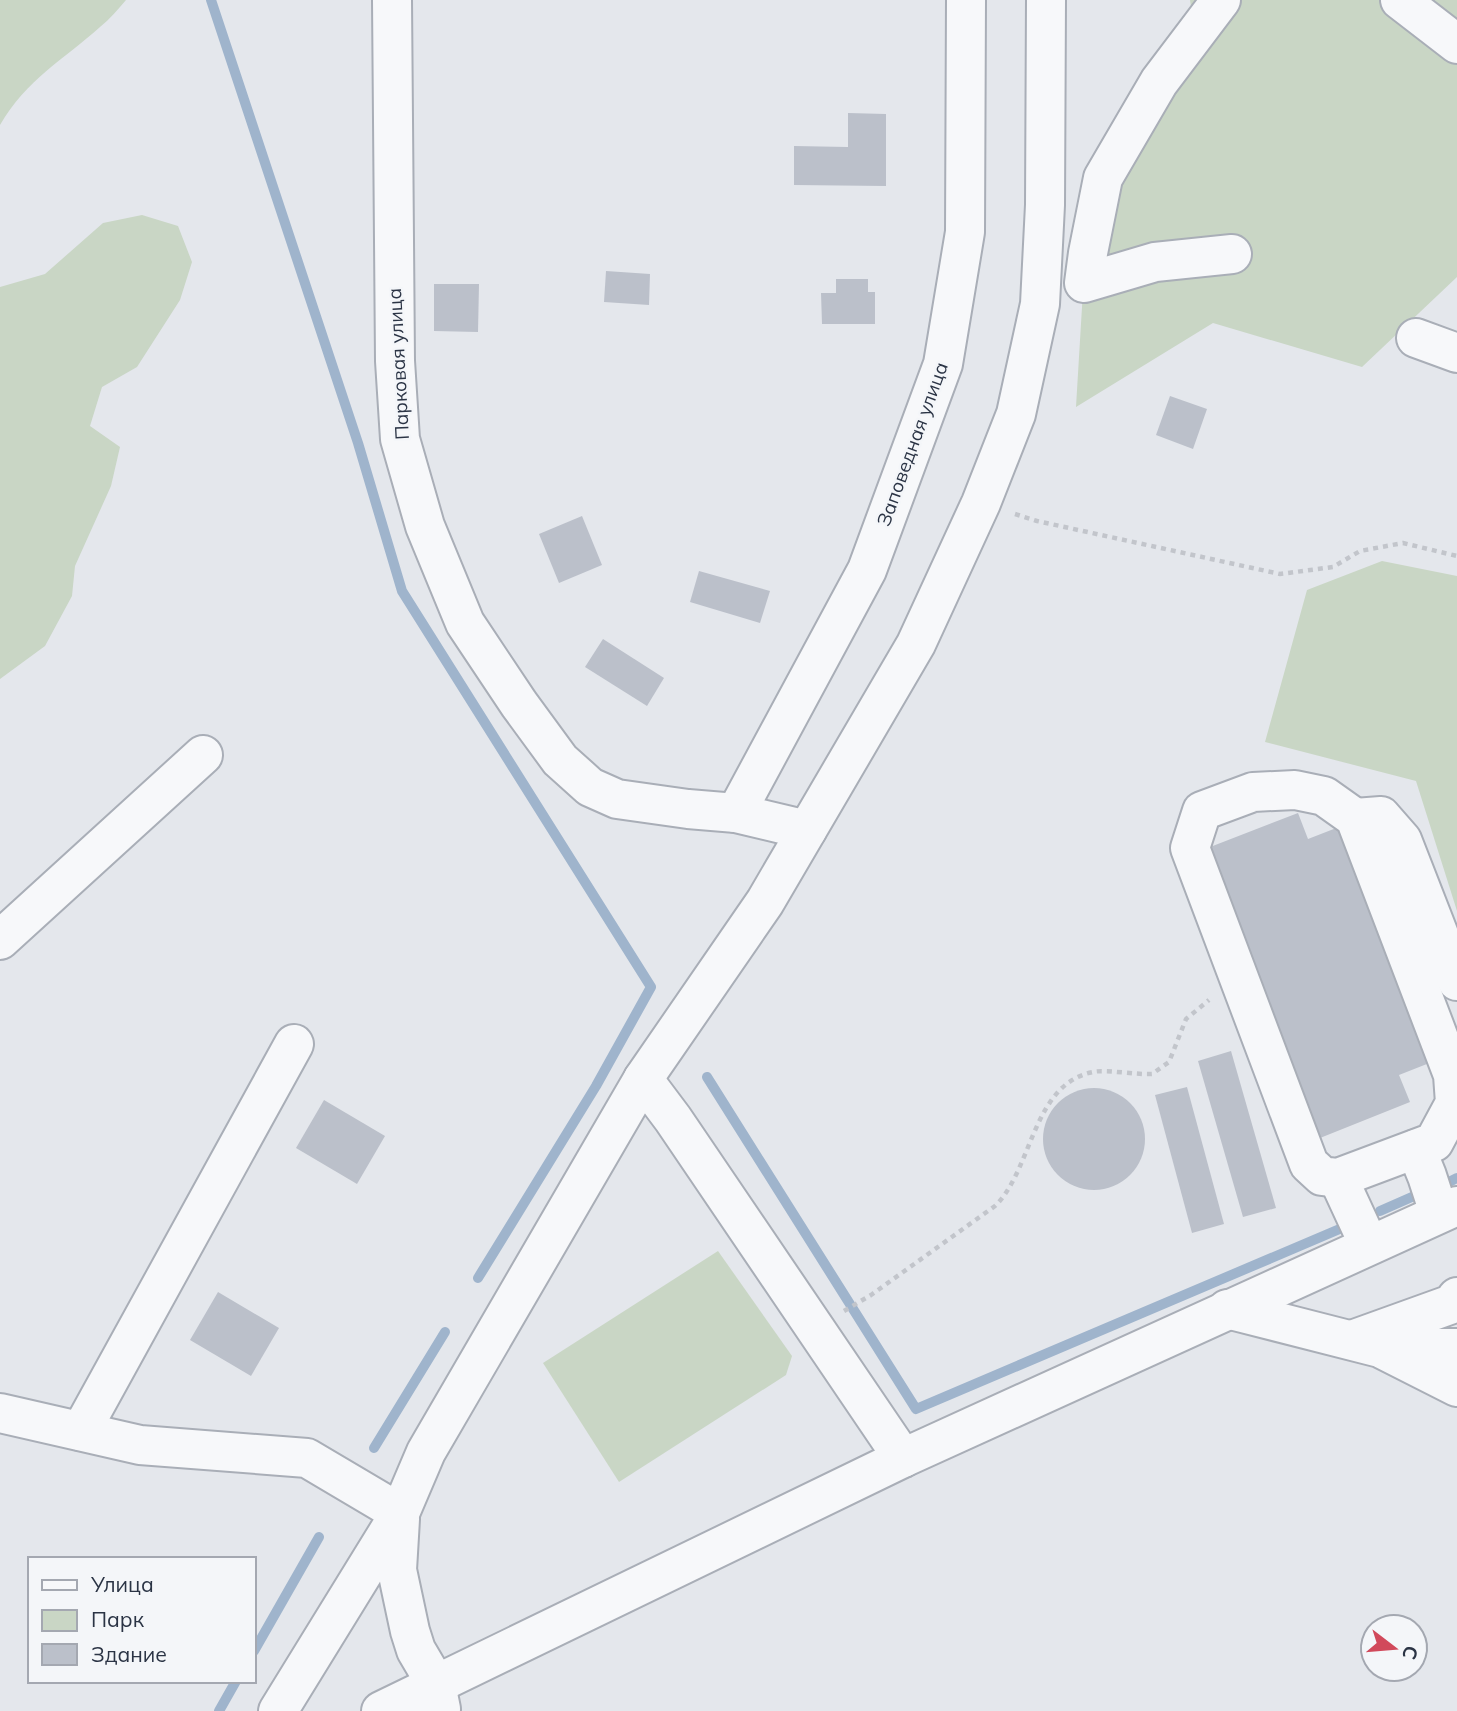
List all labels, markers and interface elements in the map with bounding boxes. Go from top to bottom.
street label: Парковая улица [382,288,414,440]
street label: Заповедная улица [871,359,953,529]
legend [28,1557,256,1683]
text: Улица [90,1571,154,1597]
text: Парк [91,1606,145,1632]
north arrow [1359,1613,1429,1683]
text: Здание [91,1641,167,1667]
text: С [1397,1643,1424,1662]

